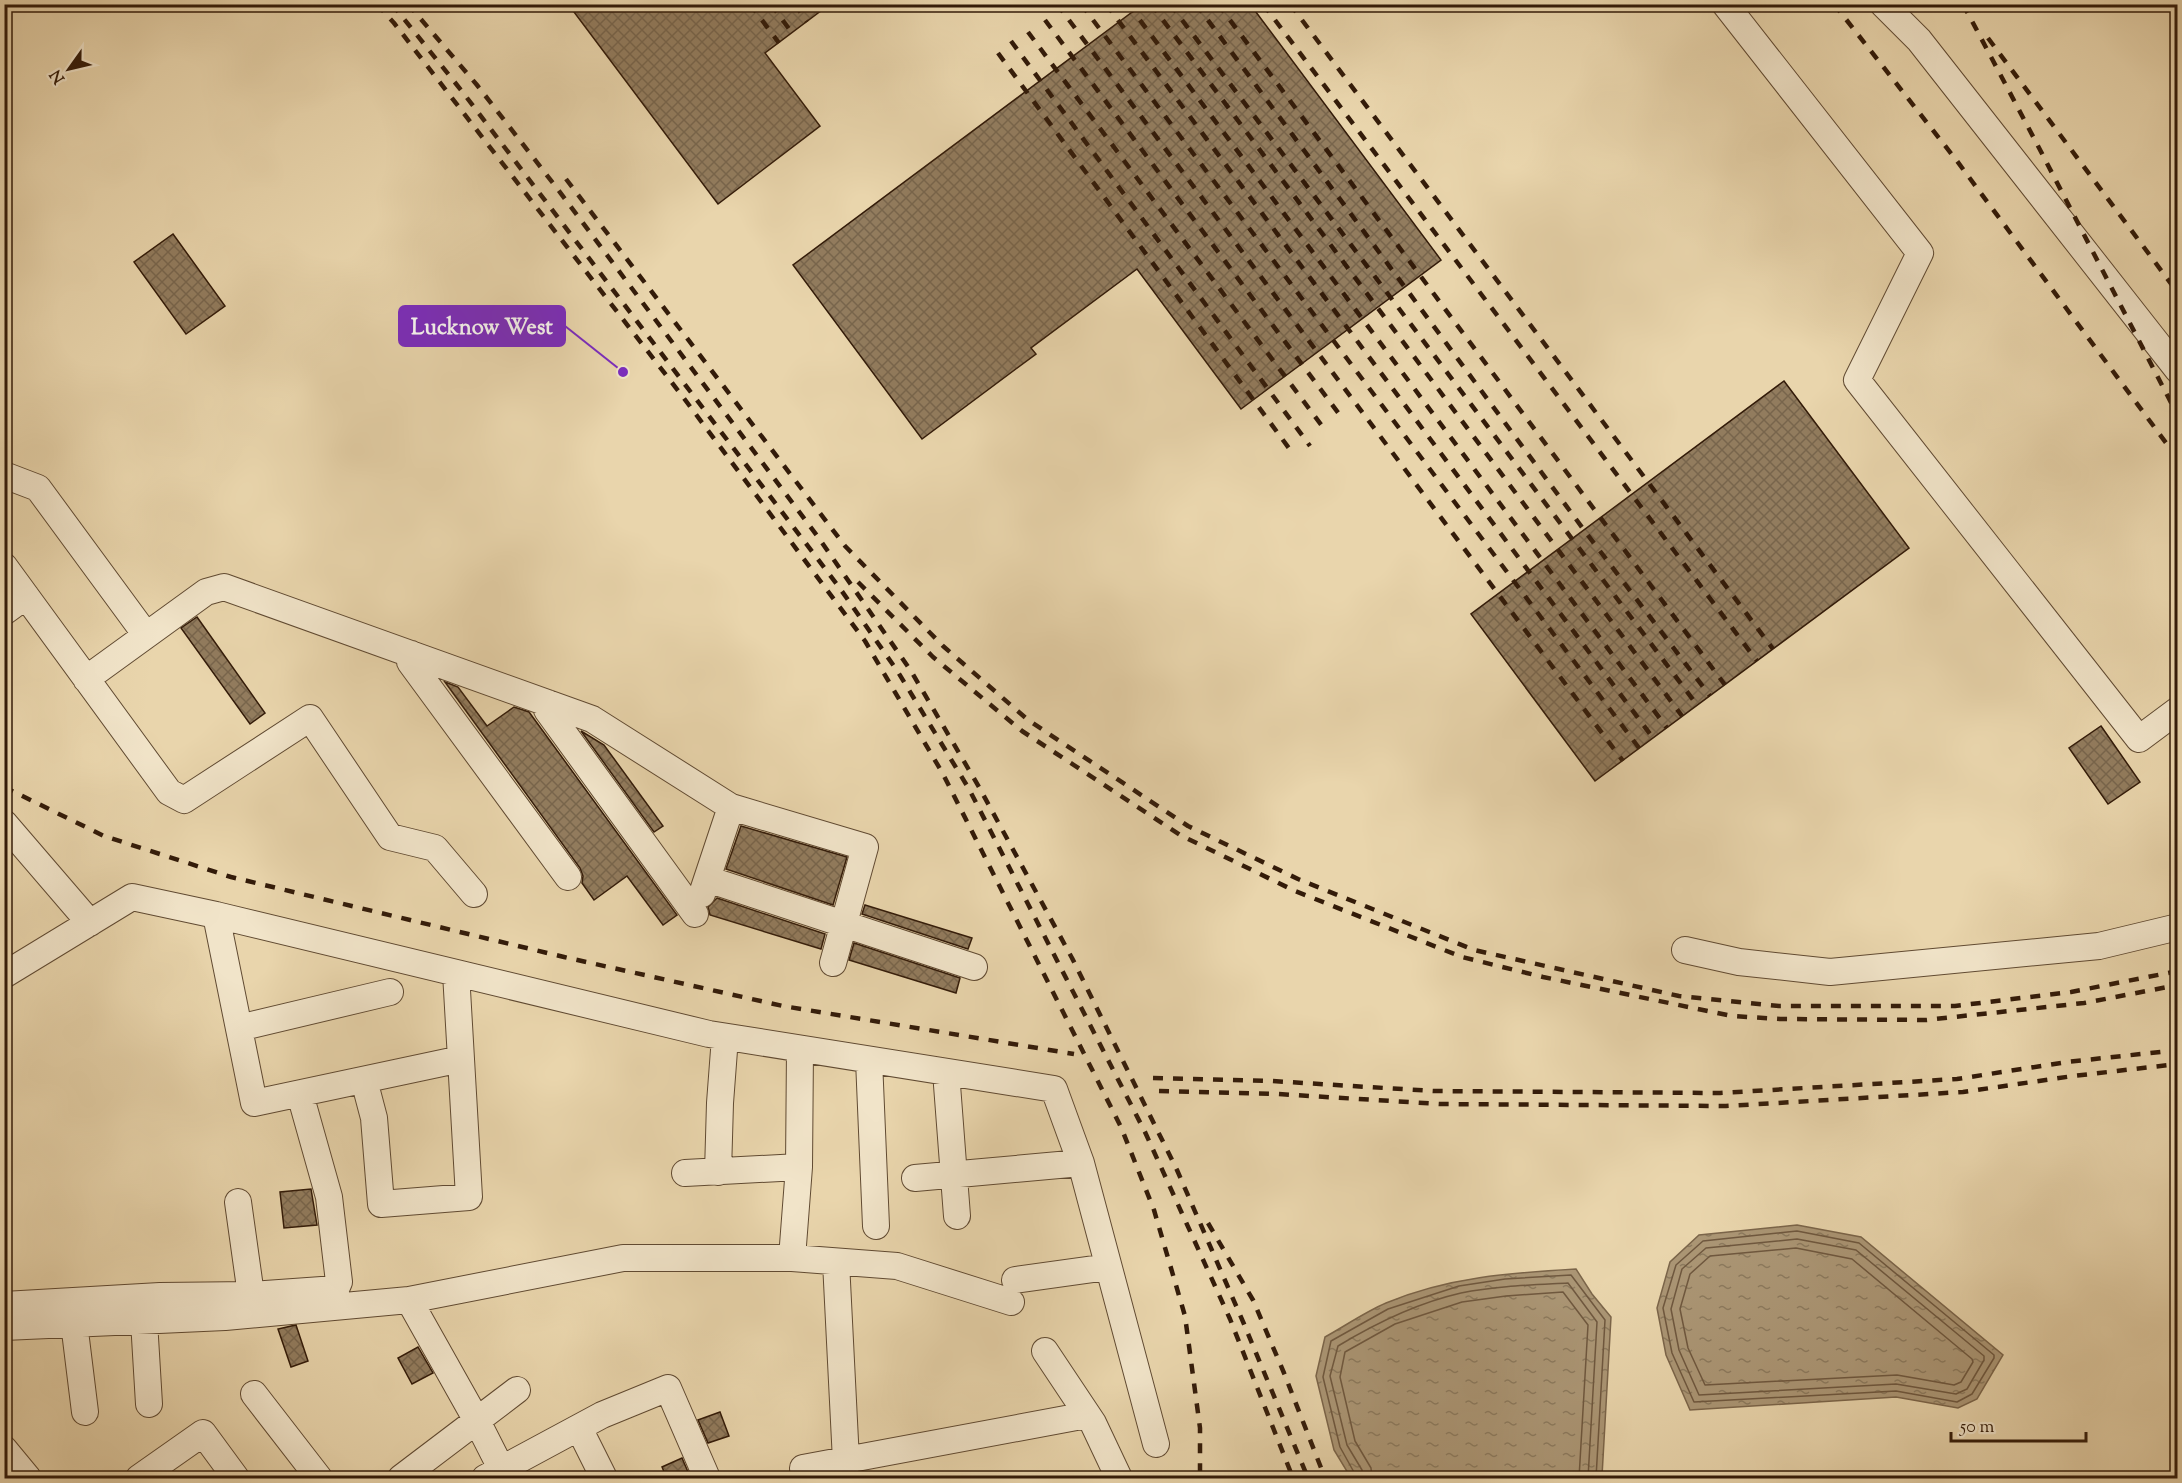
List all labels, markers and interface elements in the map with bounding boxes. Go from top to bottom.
north arrow [39,39,99,99]
text: N [45,64,72,88]
callout: Lucknow West [399,306,565,346]
text: Lucknow West [411,313,553,345]
scale bar [1951,1405,2086,1443]
text: 50 m [1959,1415,1995,1441]

